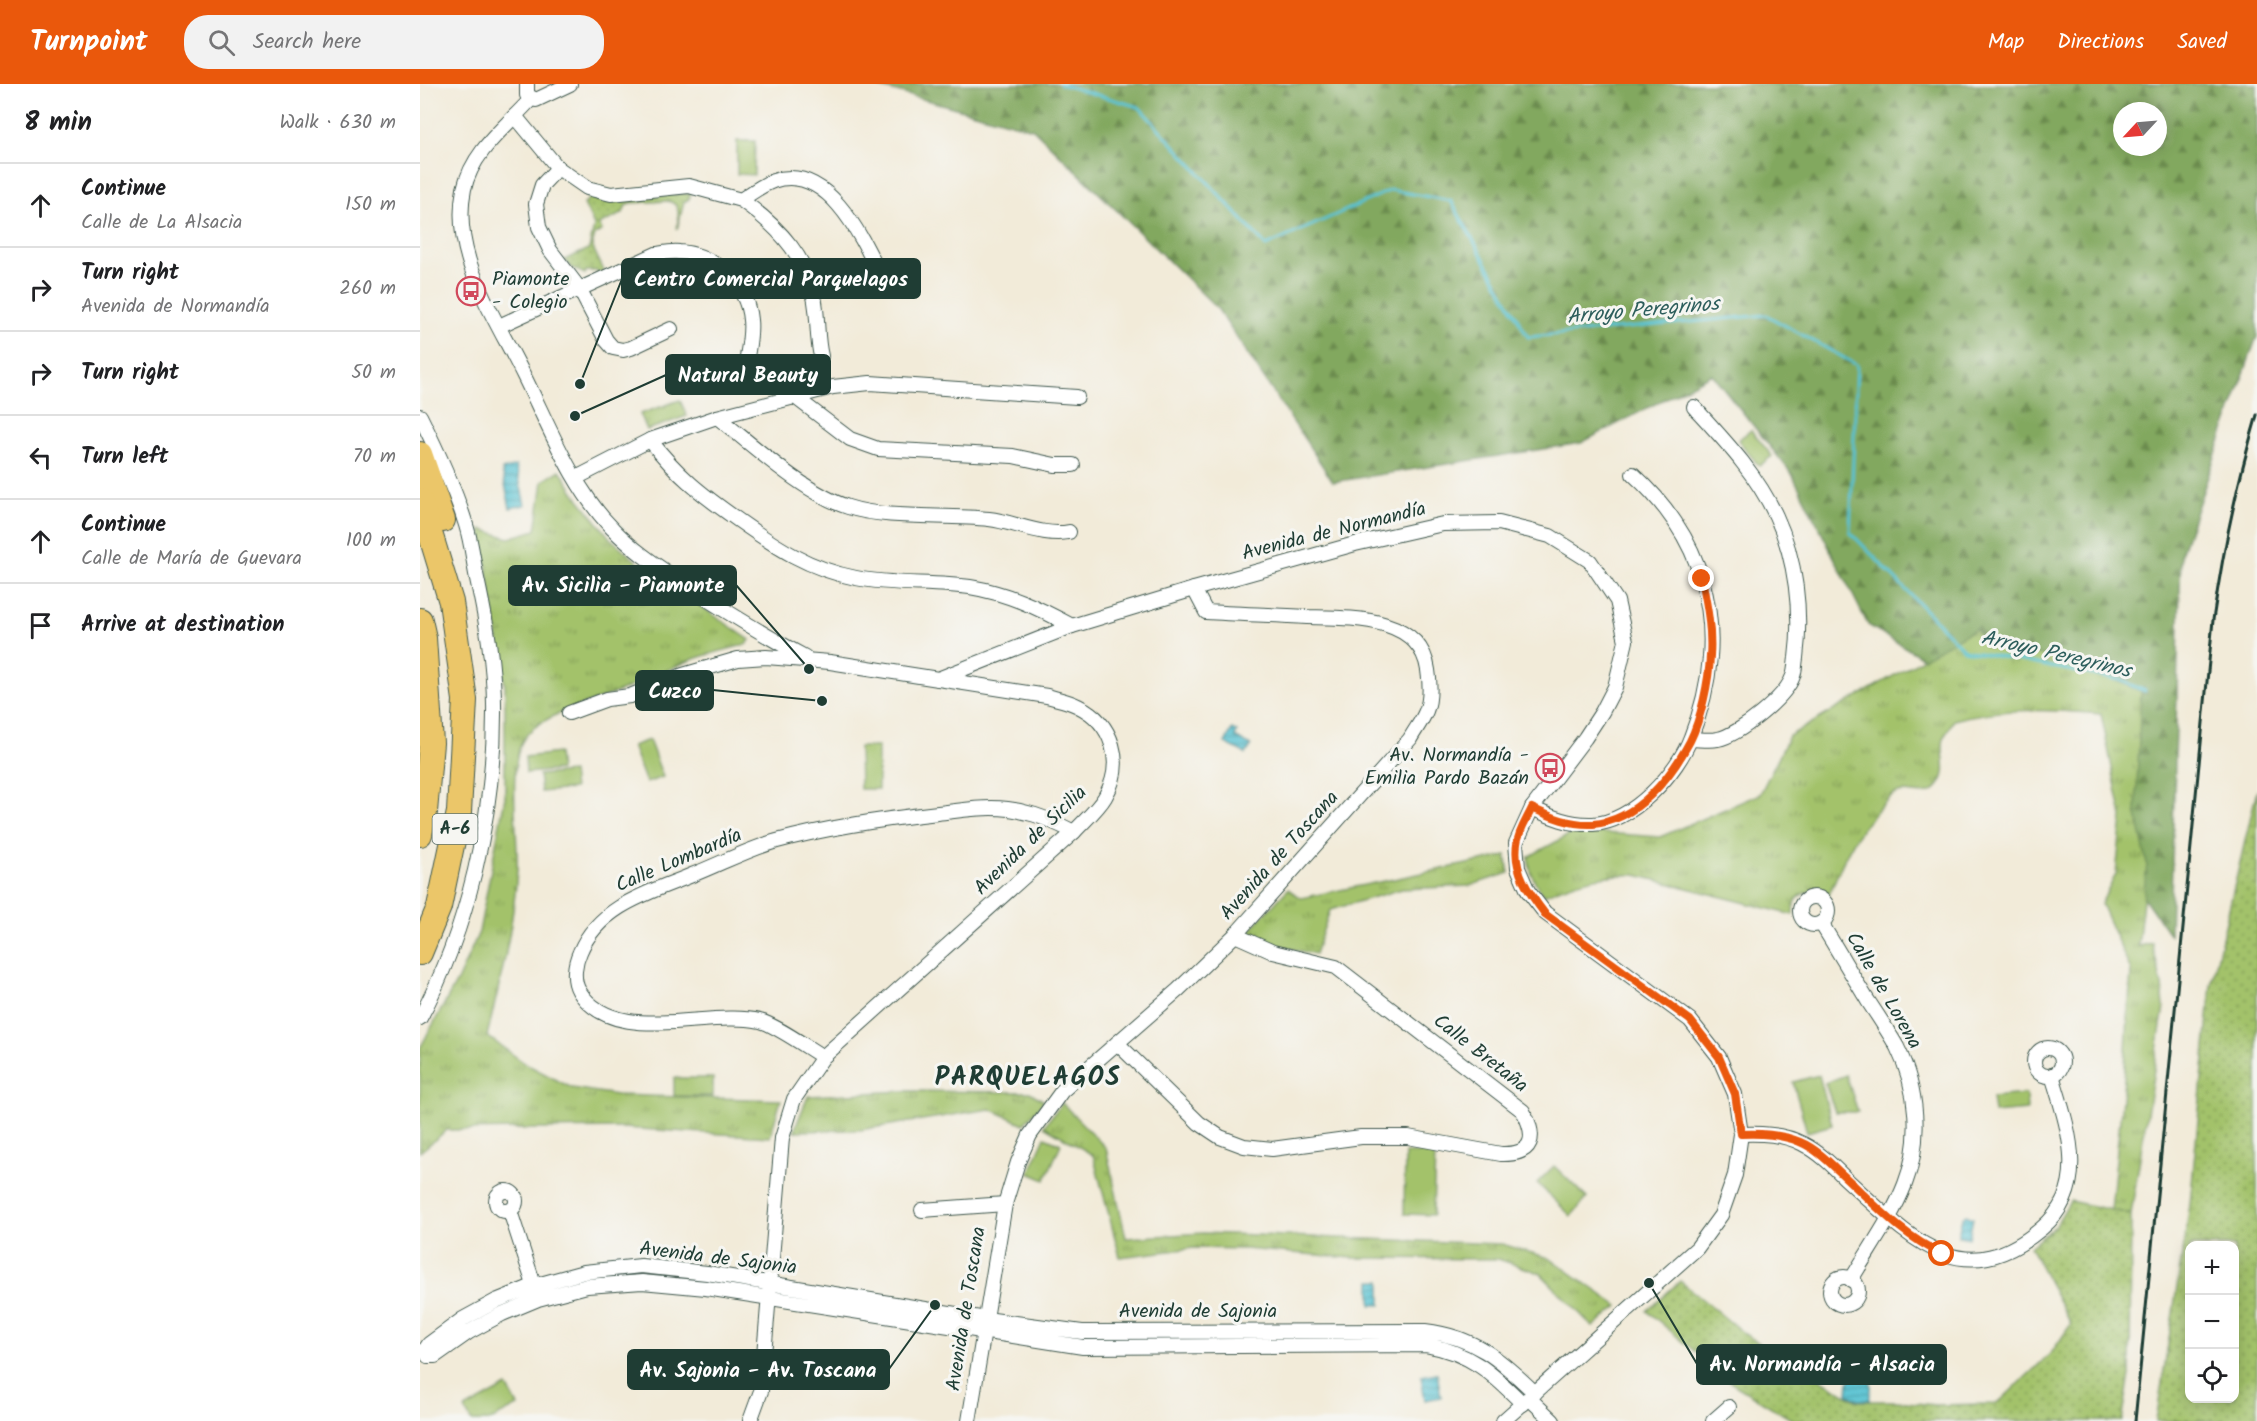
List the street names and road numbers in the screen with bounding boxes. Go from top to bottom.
street label: Avenida de Normandía [1239,494,1429,570]
street label: Avenida de Sicilia [967,778,1095,904]
street label: Avenida de Toscana [1213,784,1347,928]
road number: A-6 [432,814,477,844]
street label: Calle Lombardía [611,820,747,902]
street label: Calle de Lorena [1836,926,1930,1056]
street label: Calle Bretaña [1425,1006,1535,1102]
street label: Avenida de Toscana [938,1225,996,1393]
street label: Avenida de Sajonia [637,1233,799,1285]
street label: Avenida de Sajonia [1119,1296,1277,1328]

